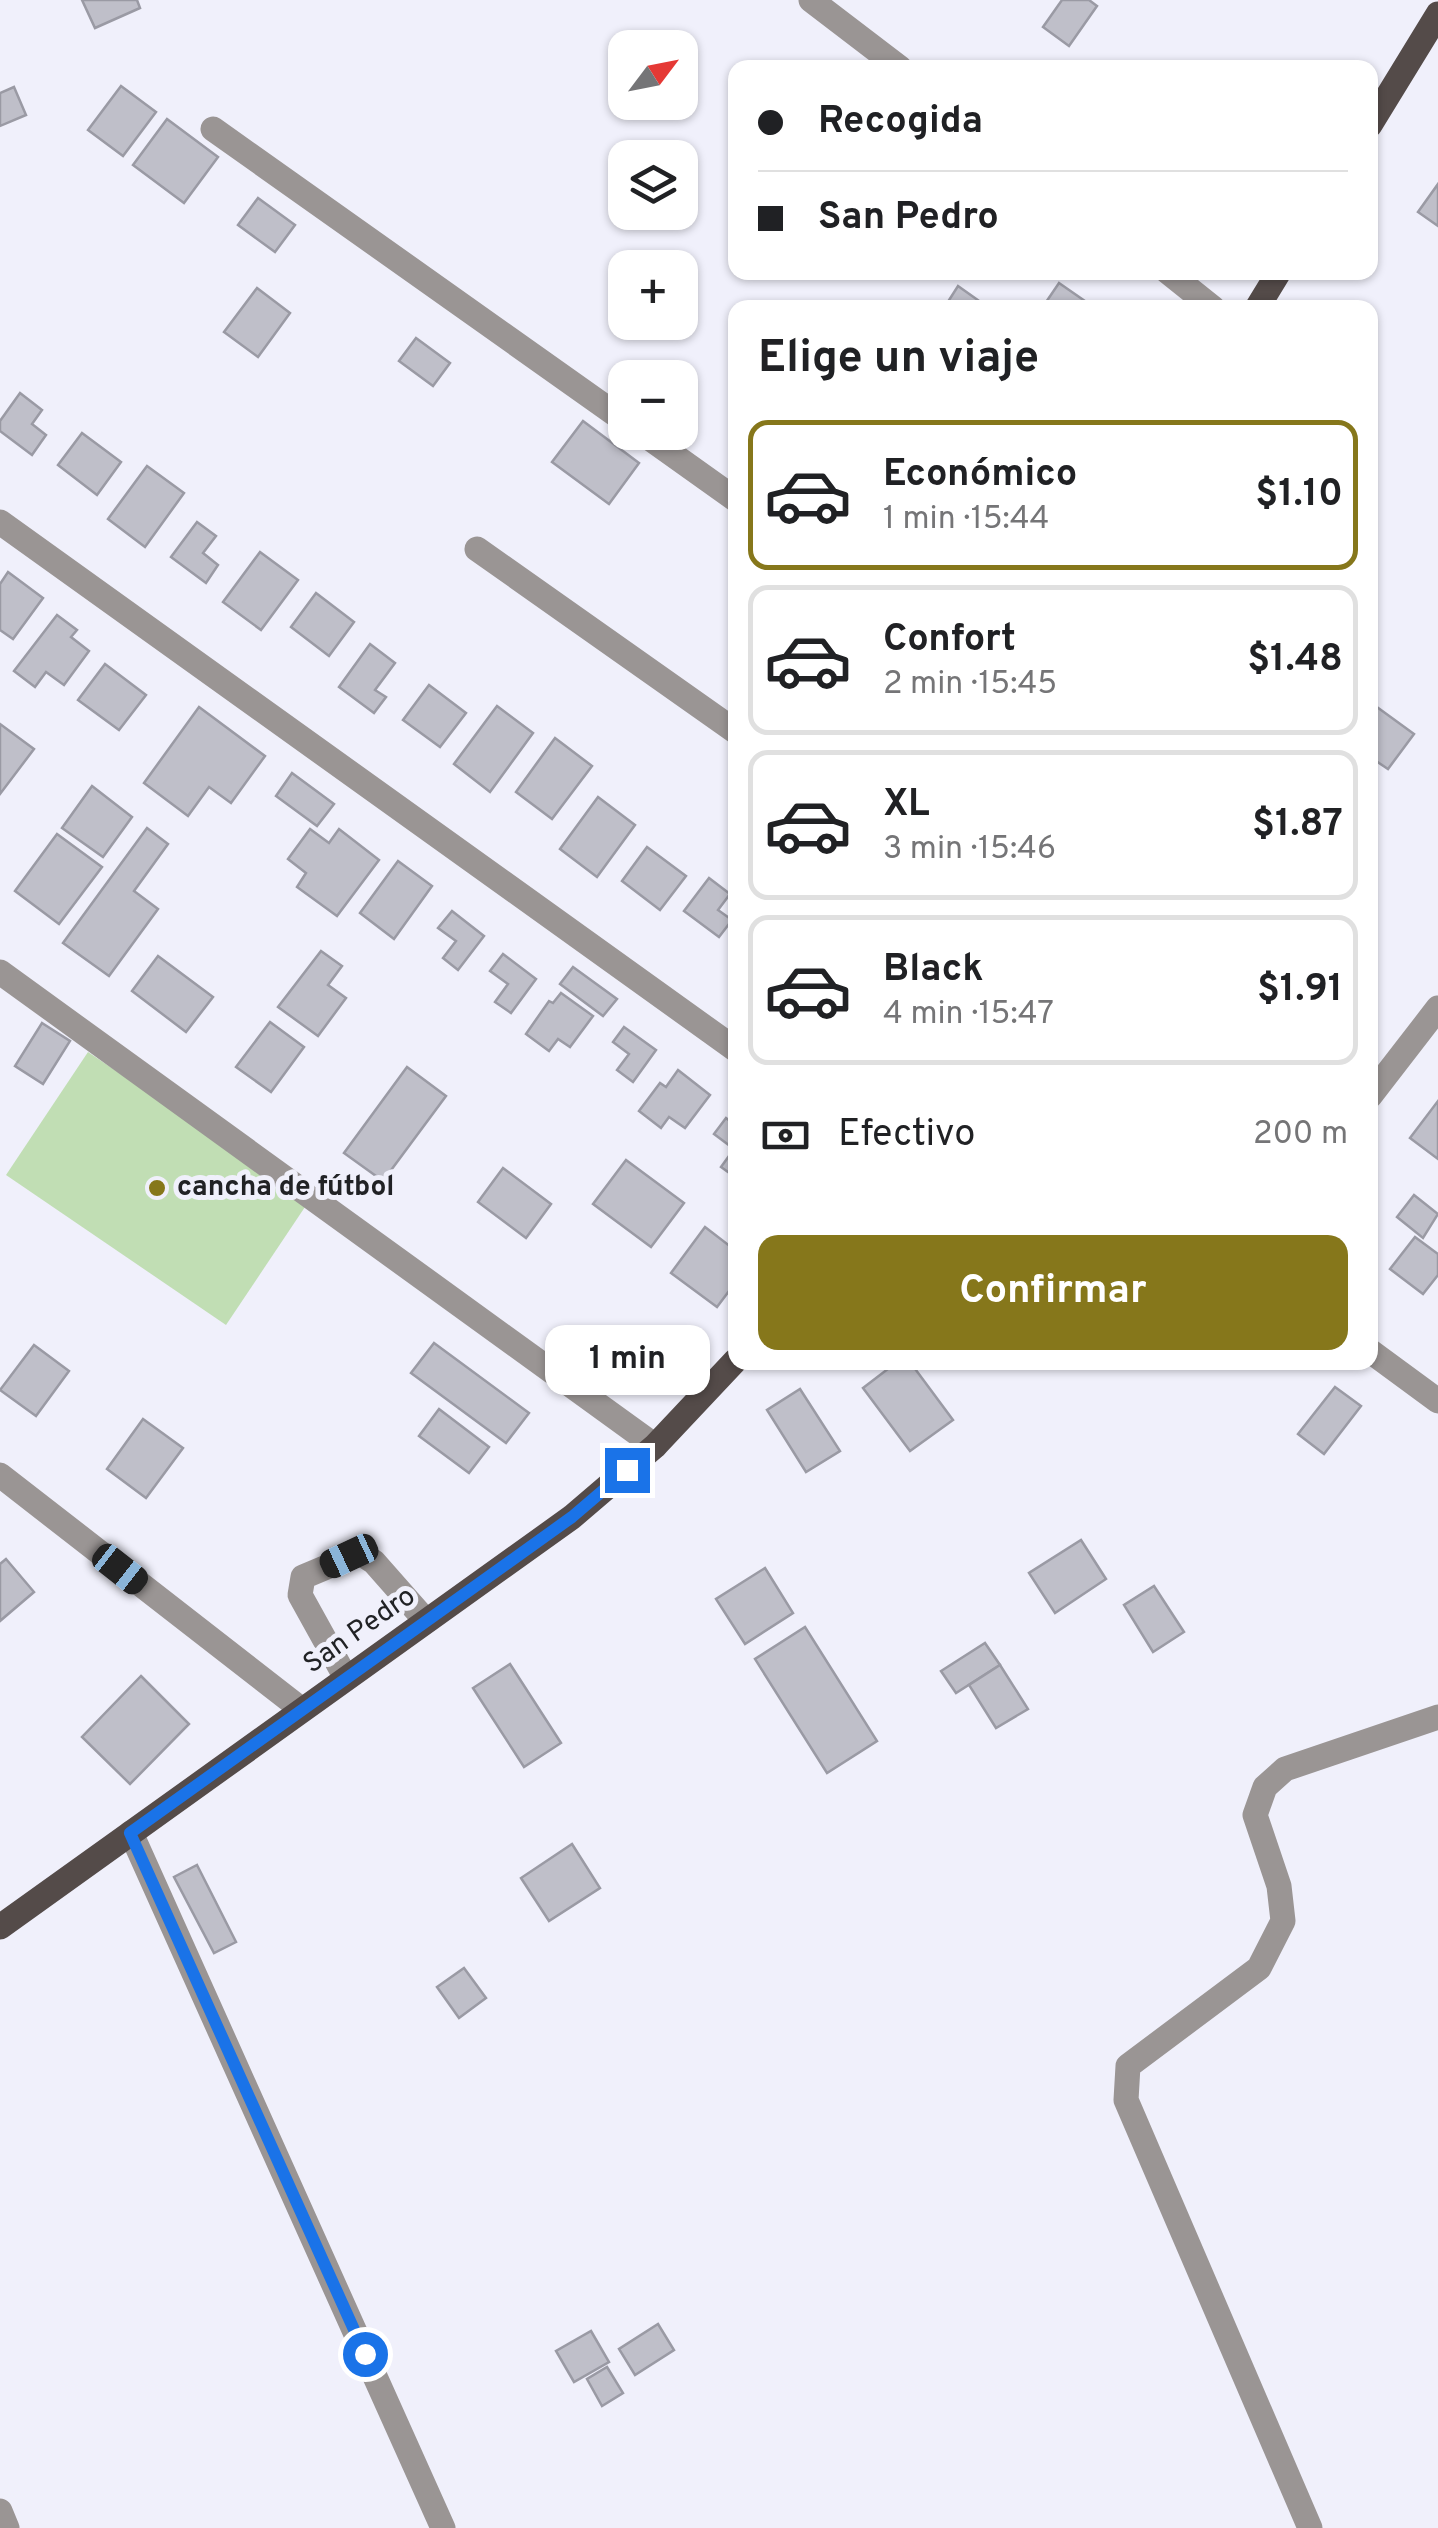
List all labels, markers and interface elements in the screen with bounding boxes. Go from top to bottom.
north arrow [608,30,698,120]
map controls [608,30,698,450]
text: Recogida [818,98,983,147]
button: layers [608,140,698,230]
text: San Pedro [818,194,999,243]
button: + [608,250,698,340]
text: Elige un viaje [758,331,1039,388]
button: − [608,360,698,450]
icon: car [763,450,853,540]
text: Económico [883,451,1077,500]
text: $1.10 [1255,471,1343,520]
text: 1 min · 15:44 [883,500,1050,540]
icon: car [763,615,853,705]
text: Confort [883,616,1016,665]
text: $1.48 [1247,636,1343,685]
text: 2 min · 15:45 [883,665,1057,705]
icon: car [763,780,853,870]
text: XL [883,781,930,830]
text: $1.87 [1252,801,1343,850]
text: 3 min · 15:46 [883,830,1056,870]
icon: car [763,945,853,1035]
text: Black [883,946,983,995]
text: $1.91 [1257,966,1343,1015]
text: 4 min · 15:47 [883,995,1054,1035]
icon: cash [758,1108,813,1163]
text: Efectivo [838,1111,976,1160]
text: 200 m [1253,1115,1348,1155]
place label: cancha de fútbol [177,1170,394,1206]
marker: cancha de fútbol [146,1177,168,1199]
button: Confirmar [758,1235,1348,1350]
callout: 1 min [544,1325,710,1395]
text: 1 min [589,1340,666,1380]
route end [605,1448,650,1493]
car [315,1530,383,1582]
car [87,1539,153,1599]
street label: San Pedro [297,1579,423,1683]
route start [343,2332,388,2377]

